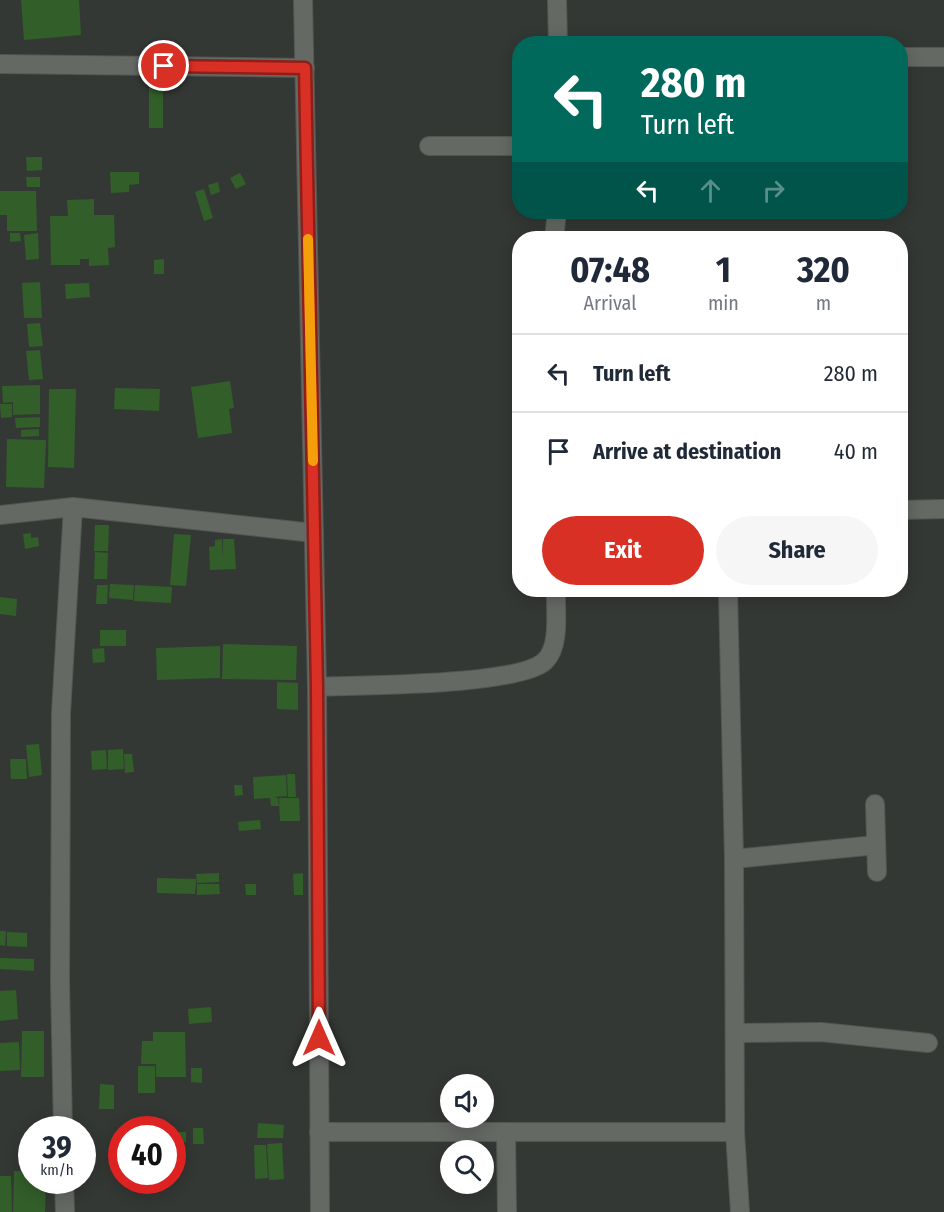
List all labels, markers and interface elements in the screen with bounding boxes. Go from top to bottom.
pin [138,40,189,91]
icon: arrive [147,49,180,82]
text: 280 m [641,58,746,108]
icon: left [542,60,620,138]
text: Turn left [641,109,734,141]
icon: left [631,174,664,207]
icon: ahead [694,174,727,207]
icon: right [757,174,790,207]
text: 07:48 [570,248,650,292]
text: 1 [716,248,731,292]
text: 320 [797,248,850,292]
text: Arrival [583,291,636,315]
text: min [708,291,739,315]
text: m [816,291,831,315]
icon: left [542,357,575,390]
text: Turn left [593,360,671,387]
text: 280 m [824,360,878,387]
icon: arrive [542,435,575,468]
text: Arrive at destination [593,438,781,465]
text: 40 m [834,438,878,465]
button: Exit [542,516,704,585]
button: Share [716,516,878,585]
position arrow [287,1006,351,1070]
map controls [440,1074,494,1194]
button: sound [440,1074,494,1128]
speed limit sign: 40 [108,1116,186,1194]
text: 39 [42,1130,72,1166]
button: search [440,1140,494,1194]
text: km/h [40,1161,74,1179]

